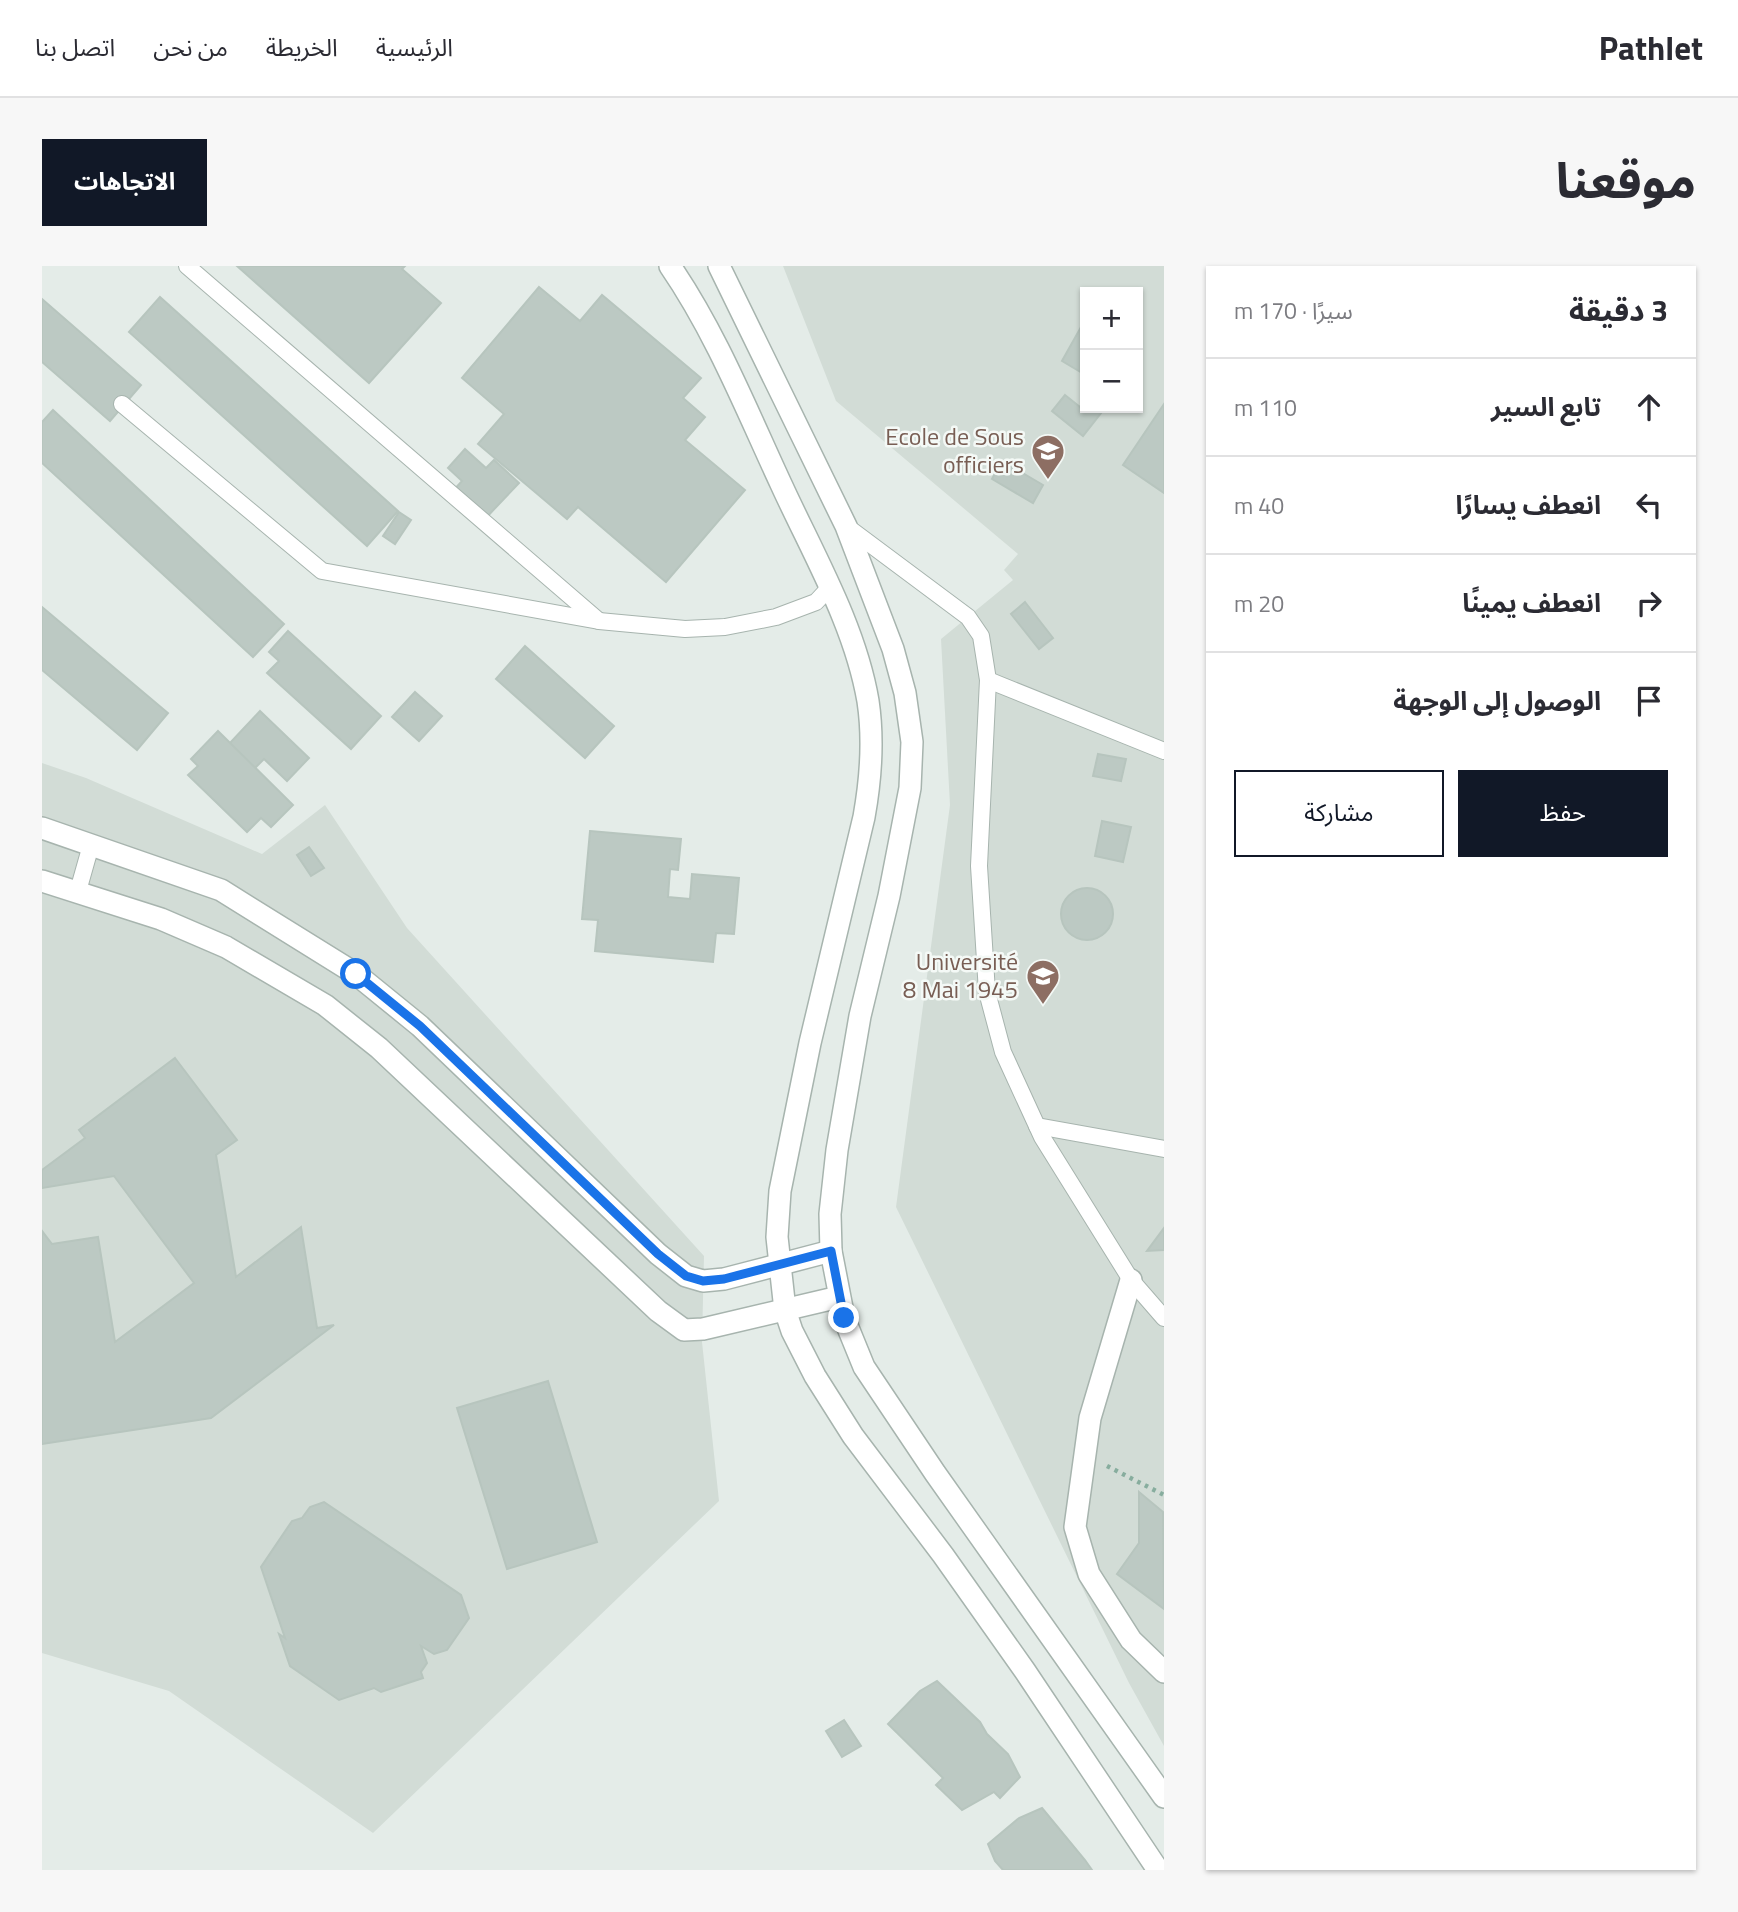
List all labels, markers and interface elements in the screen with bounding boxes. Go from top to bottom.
text: Pathlet [1599,23,1703,73]
text: اتصل بنا [35,29,115,65]
text: من نحن [153,29,228,65]
text: الخريطة [266,29,338,65]
text: الرئيسية [376,29,453,65]
button: الاتجاهات [42,139,207,226]
text: موقعنا [1556,142,1696,217]
map controls [1080,287,1143,413]
button: + [1080,287,1143,350]
text: 3 دقيقة [1569,287,1668,333]
text: سيرًا · 170 m [1234,293,1353,328]
button: − [1080,350,1143,413]
text: تابع السير [1491,387,1601,426]
icon: ahead [1630,388,1668,426]
text: 110 m [1234,390,1297,425]
place label: Ecole de Sous officiers [885,418,1024,482]
school or university icon: Ecole de Sous officiers [1029,432,1067,481]
text: انعطف يسارًا [1456,485,1601,524]
icon: left [1630,486,1668,524]
text: 40 m [1234,488,1284,523]
text: انعطف يمينًا [1462,583,1601,622]
icon: right [1630,584,1668,622]
text: 20 m [1234,586,1284,621]
text: الوصول إلى الوجهة [1393,681,1601,720]
icon: arrive [1630,682,1668,720]
button: مشاركة [1234,770,1444,857]
button: حفظ [1458,770,1668,857]
place label: Université 8 Mai 1945 [903,943,1018,1007]
school or university icon: Université 8 Mai 1945 [1024,957,1062,1006]
route start [340,958,371,989]
route end [828,1302,859,1333]

